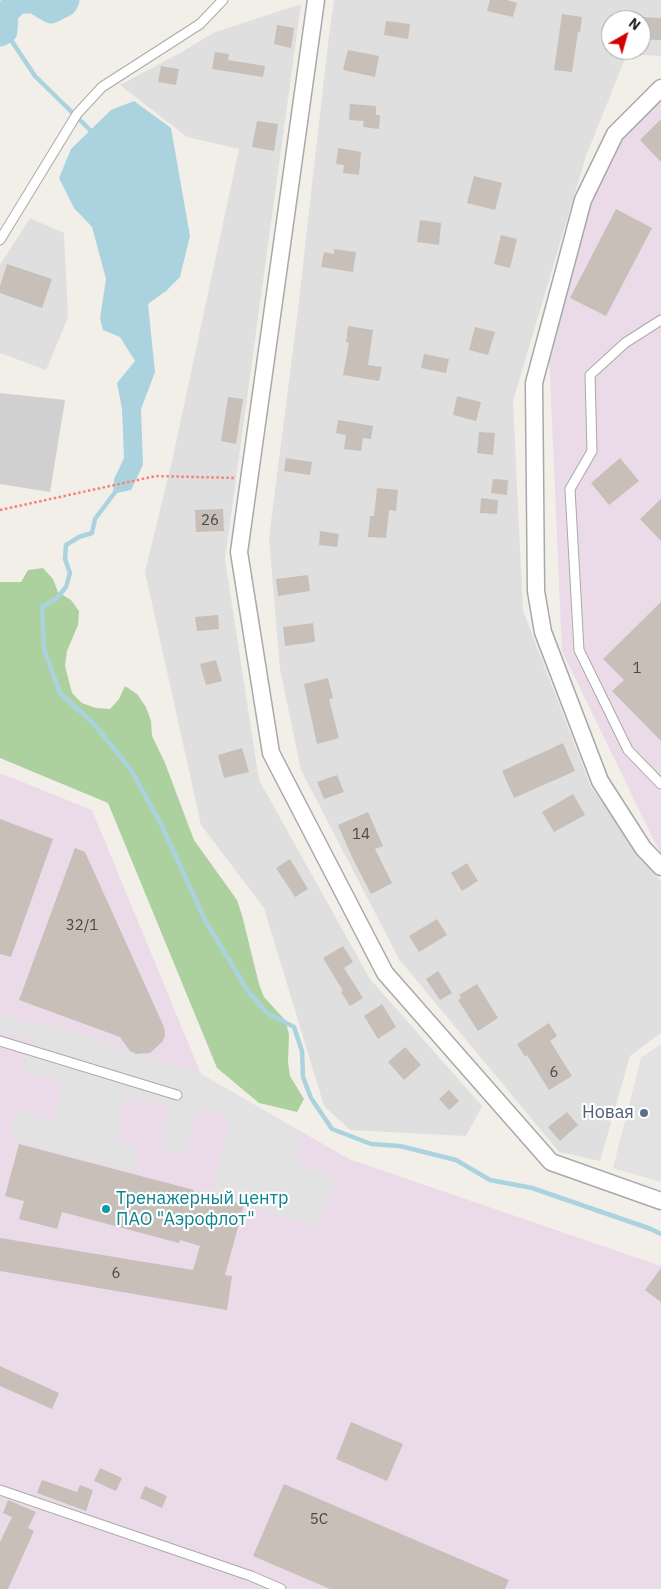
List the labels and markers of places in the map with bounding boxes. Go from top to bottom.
place label: Новая [582,1102,634,1124]
marker: Новая [638,1107,650,1119]
place label: Тренажерный центр ПАО "Аэрофлот" [116,1188,289,1230]
marker: Тренажерный центр ПАО "Аэрофлот" [100,1203,112,1215]

